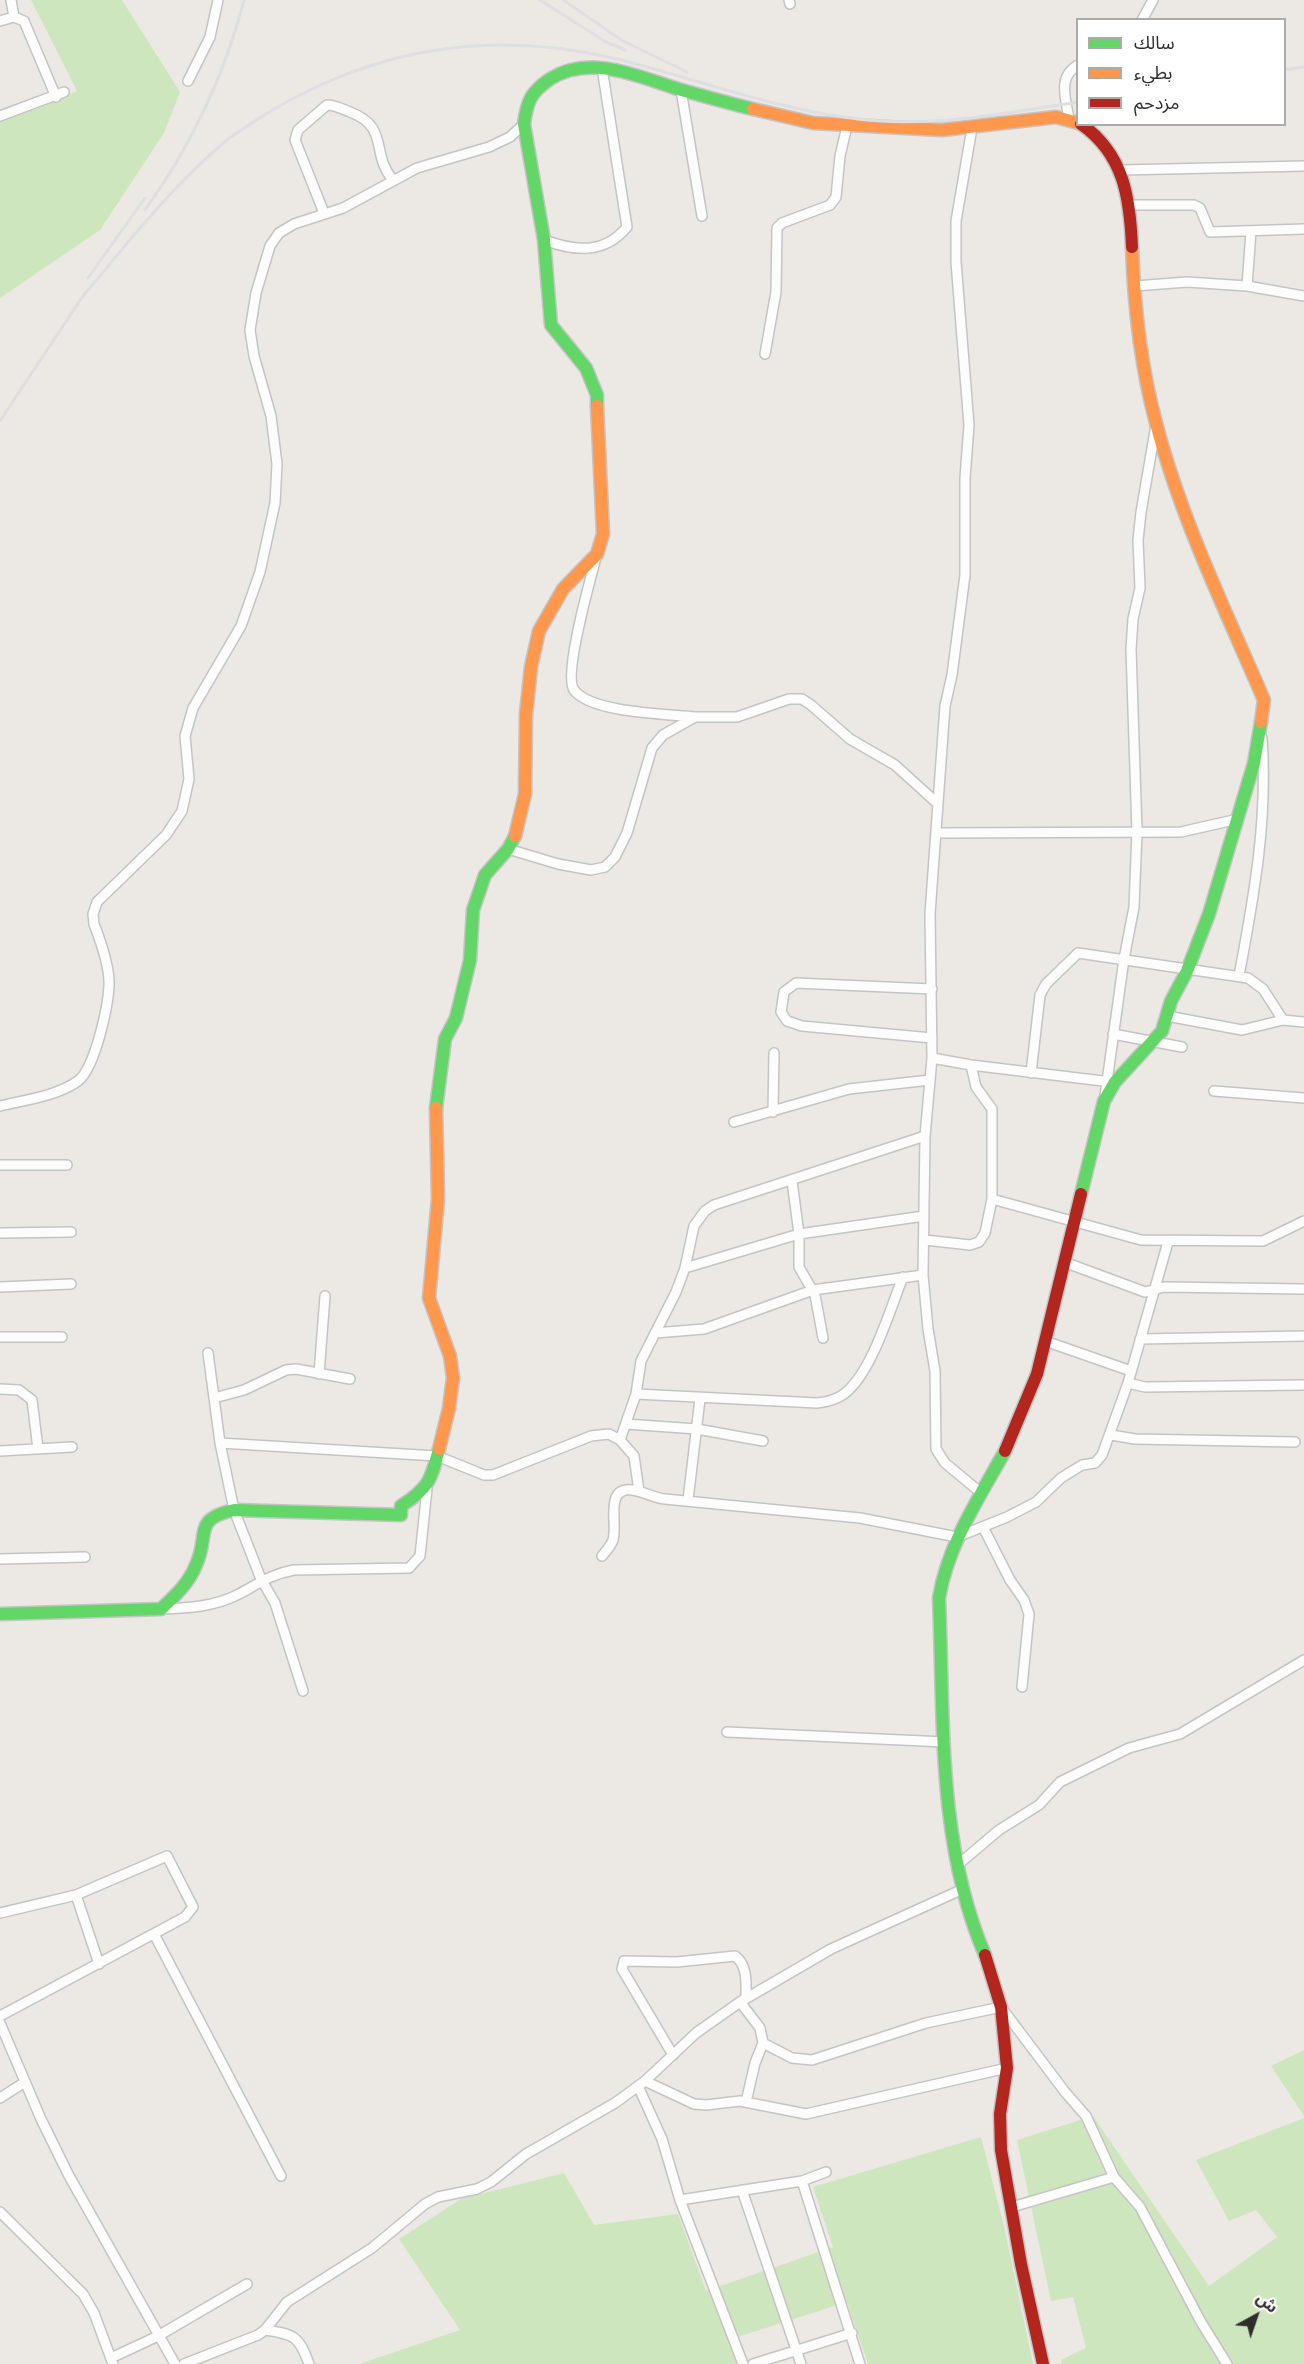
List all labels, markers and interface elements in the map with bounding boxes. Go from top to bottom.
legend [1076,18,1286,126]
text: سالك [1134,31,1175,54]
text: بطيء [1134,61,1172,84]
text: مزدحم [1134,91,1179,114]
north arrow [1226,2286,1286,2346]
text: ش [1253,2288,1282,2317]

